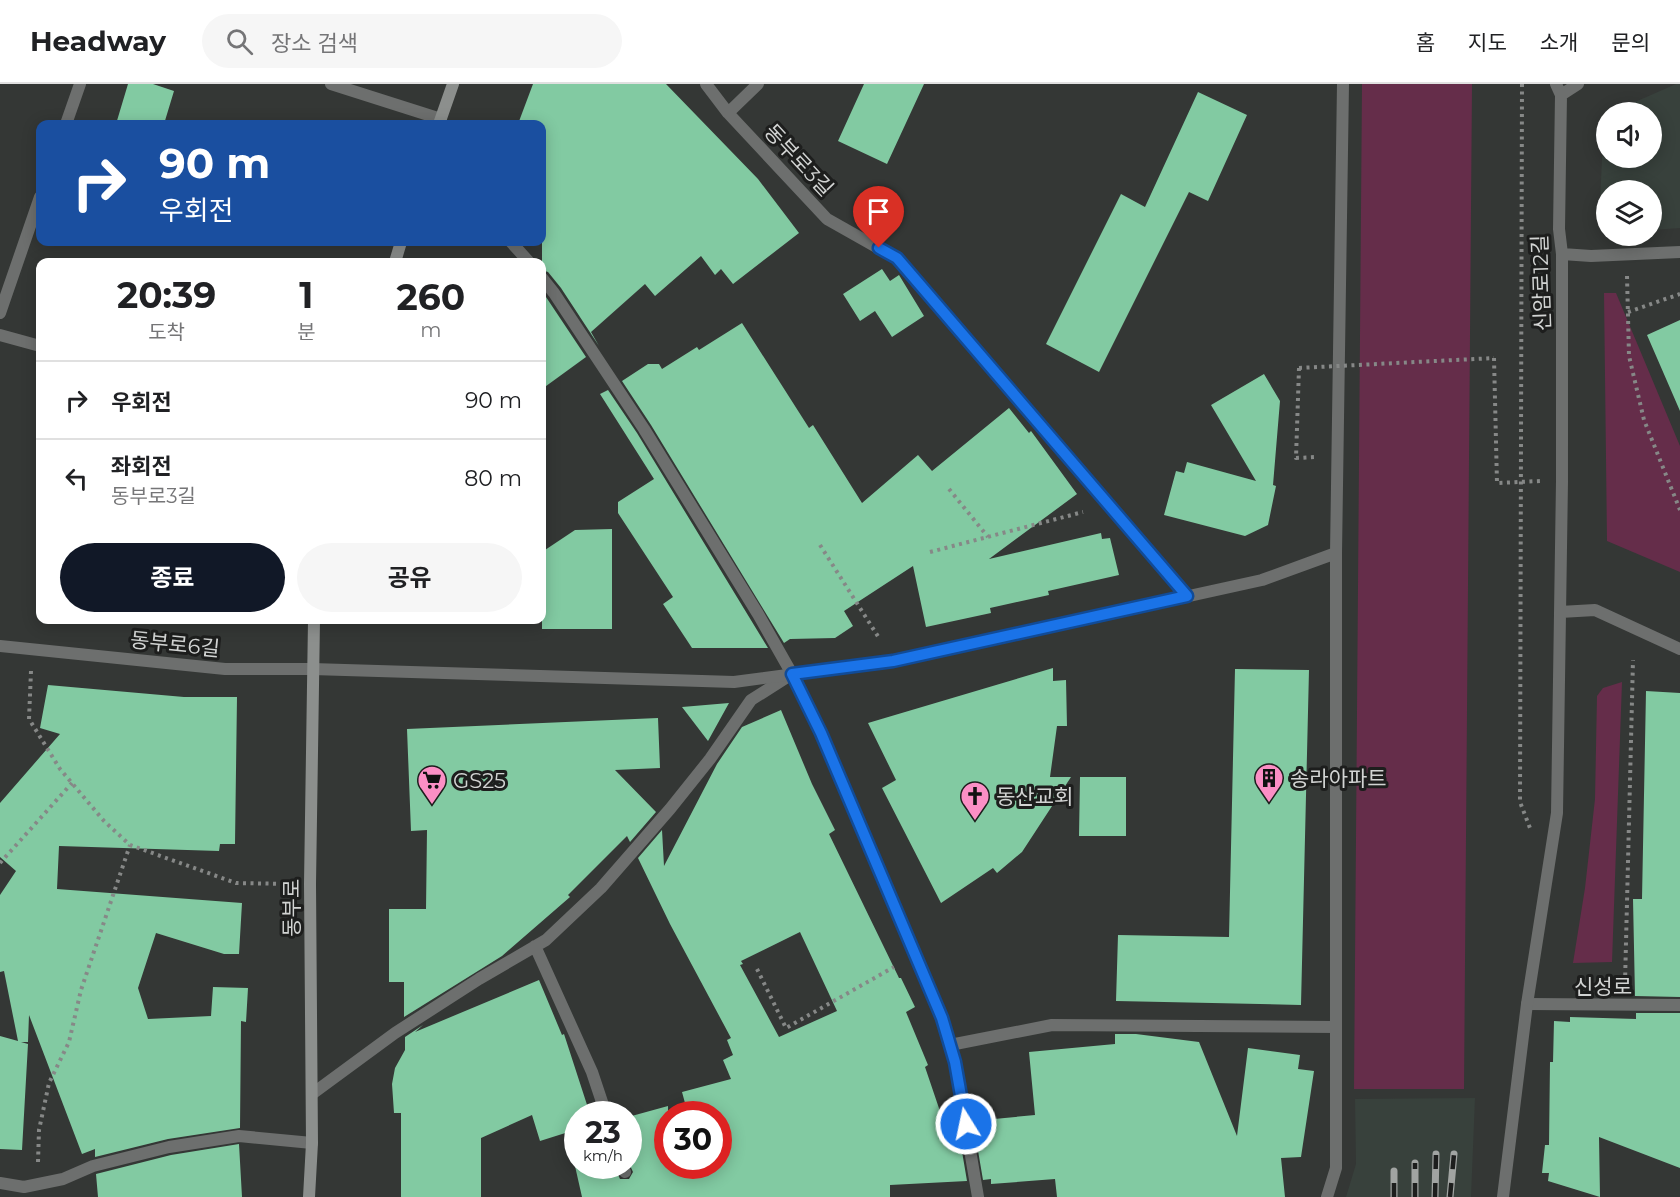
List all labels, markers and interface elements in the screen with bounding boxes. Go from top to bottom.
search box [202,14,622,68]
text: Headway [30,24,166,58]
icon: search [223,25,256,58]
text: 장소 검색 [271,30,358,57]
text: 홈 [1416,30,1435,55]
text: 지도 [1468,30,1507,55]
text: 소개 [1540,30,1578,55]
text: 문의 [1611,30,1650,55]
map controls [1596,102,1662,246]
button: sound [1596,102,1662,168]
street label: 동부로3길 [759,119,839,201]
text: 90 m [159,137,270,189]
icon: right [60,144,138,222]
button: layers [1596,180,1662,246]
pin [853,186,904,248]
text: 우회전 [159,194,234,227]
icon: arrive [862,195,895,228]
street label: 신암로12길 [1527,234,1555,332]
text: 20:39 [117,273,216,317]
text: 1 [299,273,313,317]
text: 260 [396,275,465,319]
text: m [420,318,441,342]
text: 도착 [148,320,185,344]
text: 분 [297,320,316,344]
icon: right [60,384,93,417]
text: 90 m [465,387,522,414]
text: 우회전 [111,389,172,416]
text: 좌회전 [111,453,172,480]
icon: left [60,462,93,495]
text: 80 m [464,465,522,492]
text: 동부로3길 [111,484,196,508]
button: 종료 [60,543,285,612]
button: 공유 [297,543,522,612]
street label: 동부로6길 [129,627,221,661]
building icon: 송라아파트 [1253,762,1285,804]
supermarket icon: GS25 [416,764,448,806]
place label: 송라아파트 [1290,766,1387,791]
place label: GS25 [453,768,506,793]
church icon: 동산교회 [959,780,991,822]
place label: 동산교회 [996,784,1073,809]
street label: 동부로 [279,879,304,937]
street label: 신성로 [1574,974,1632,999]
position arrow [934,1092,998,1156]
speed limit sign: 30 [654,1101,732,1179]
text: 23 [585,1114,621,1151]
text: km/h [583,1146,623,1165]

